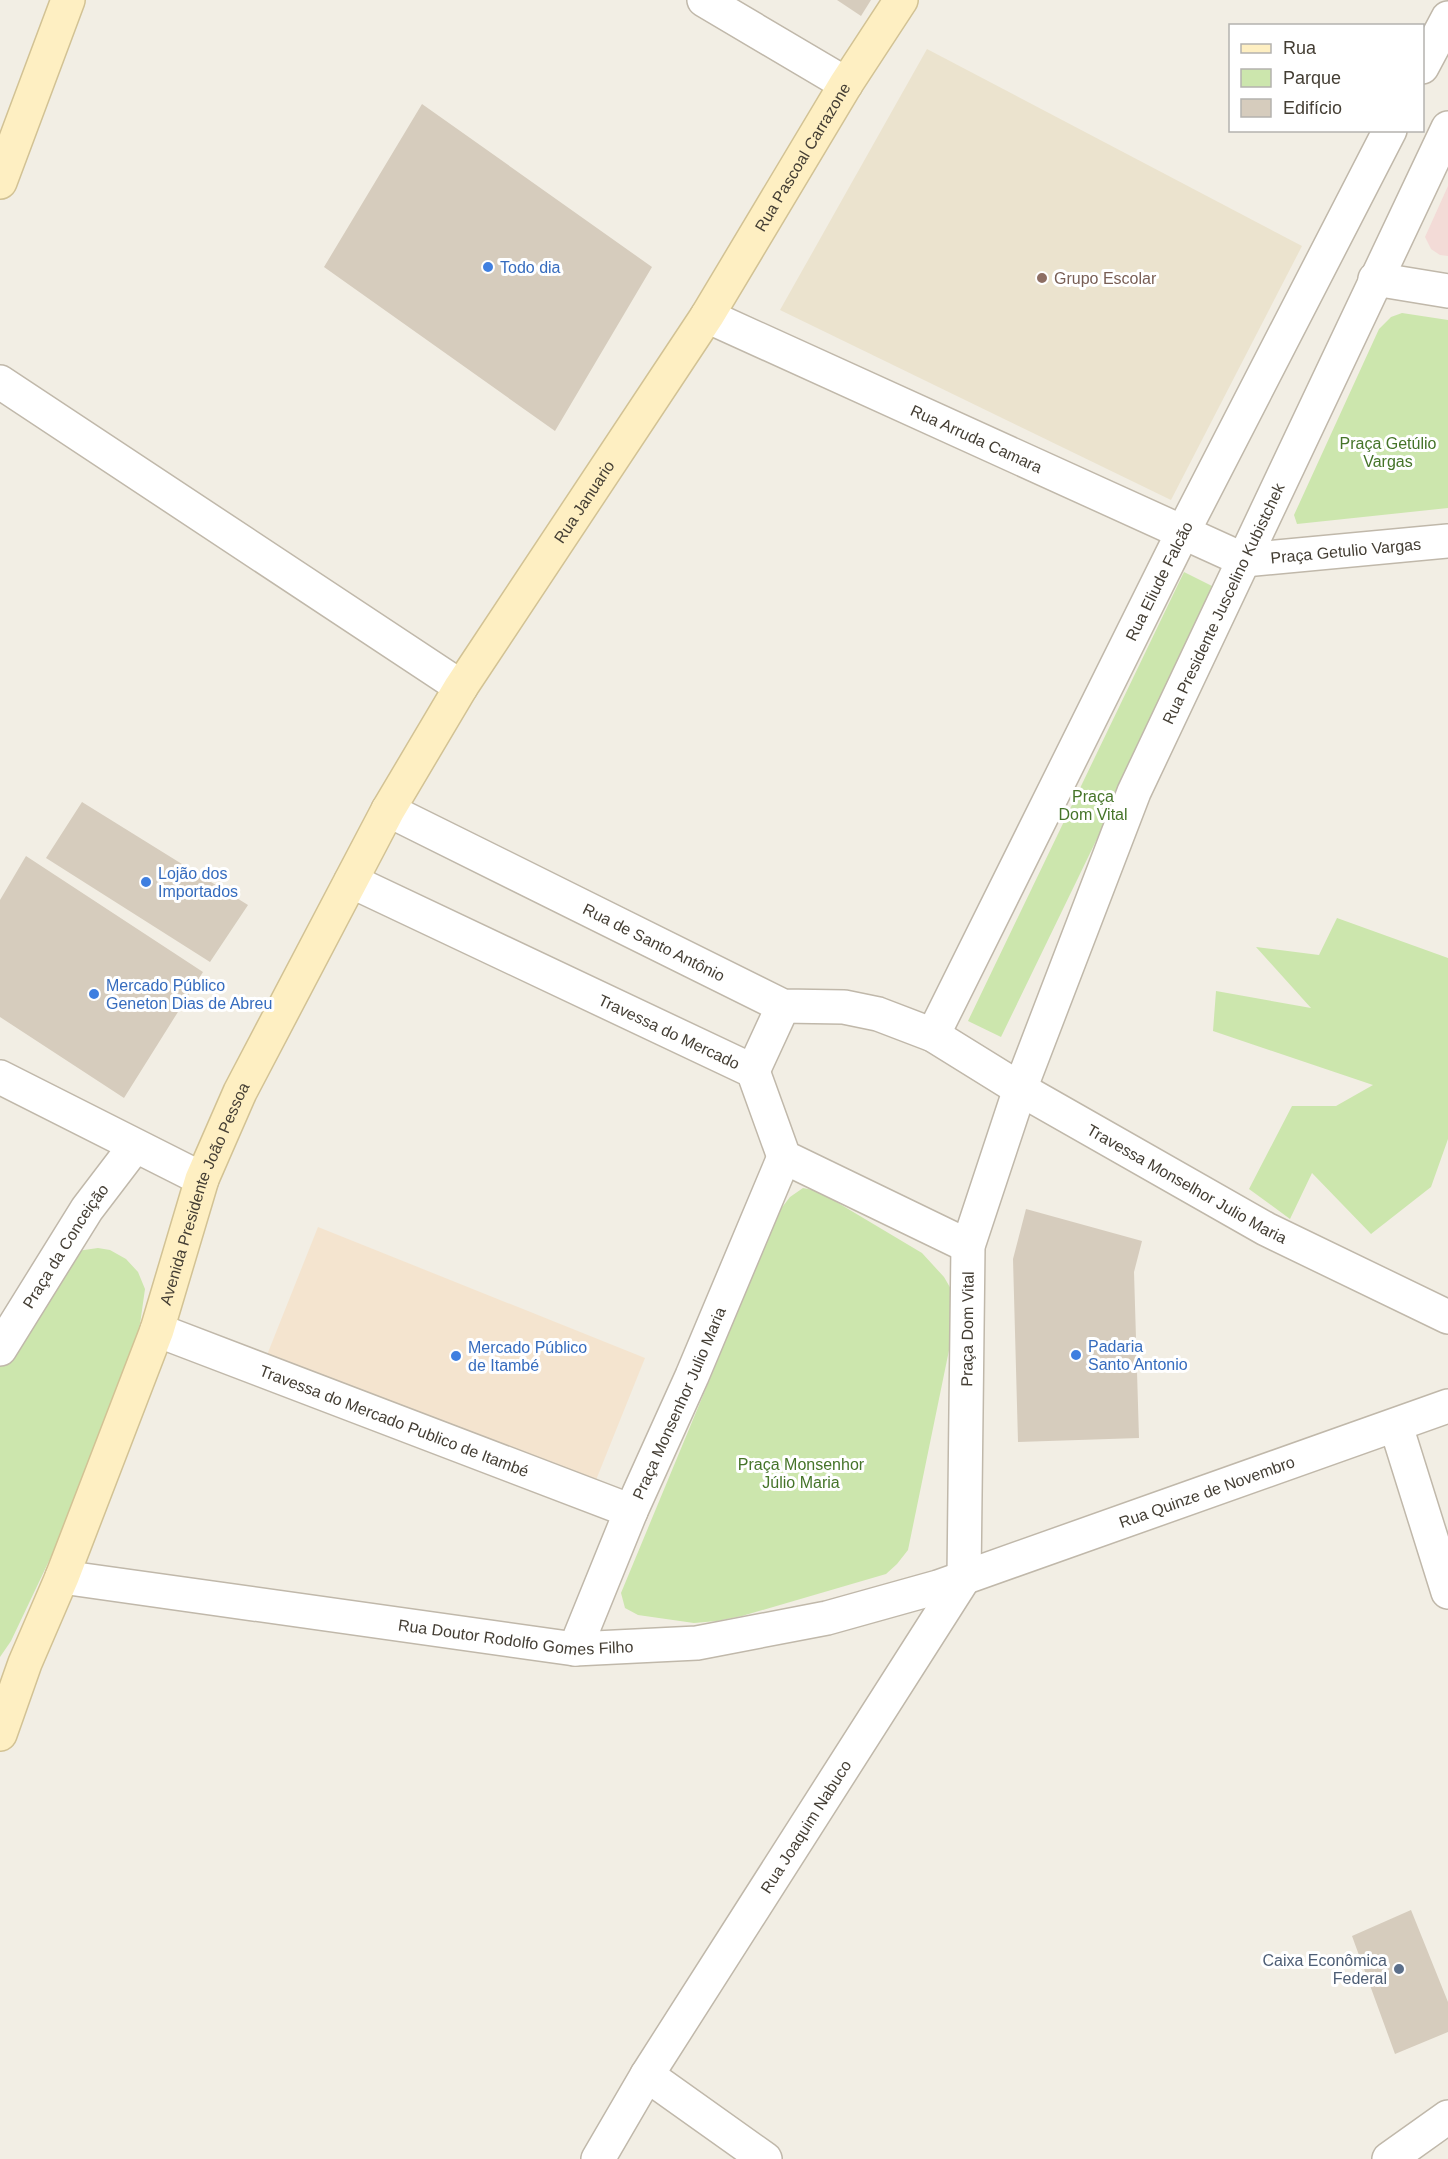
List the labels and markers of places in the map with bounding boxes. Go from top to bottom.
place label: Todo dia [500,259,561,276]
marker: Todo dia [481,260,495,274]
place label: Grupo Escolar [1054,270,1157,287]
marker: Grupo Escolar [1035,271,1049,285]
place label: Lojão dos Importados [158,865,238,900]
marker: Lojão dos Importados [139,875,153,889]
place label: Mercado Público Geneton Dias de Abreu [106,977,272,1012]
marker: Mercado Público Geneton Dias de Abreu [87,987,101,1001]
place label: Padaria Santo Antonio [1088,1338,1188,1373]
place label: Mercado Público de Itambé [468,1339,587,1374]
marker: Padaria Santo Antonio [1069,1348,1083,1362]
marker: Mercado Público de Itambé [449,1349,463,1363]
place label: Caixa Econômica Federal [1263,1952,1387,1987]
marker: Caixa Econômica Federal [1392,1962,1406,1976]

